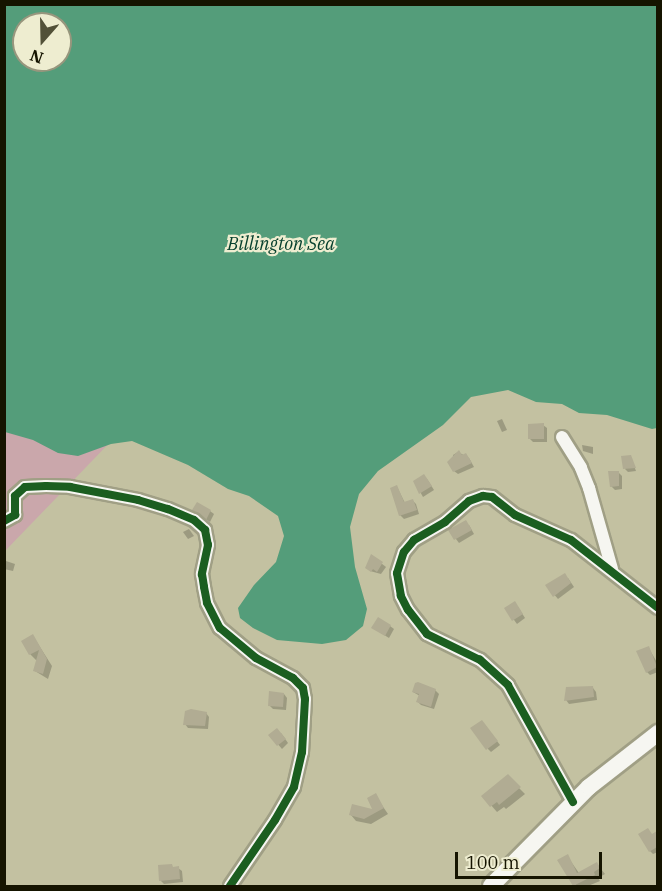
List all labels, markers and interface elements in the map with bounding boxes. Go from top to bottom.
north arrow [12,12,72,72]
text: N [27,45,46,69]
water label: Billington Sea [227,233,335,255]
scale bar [458,840,605,878]
text: 100 m [466,851,520,874]

